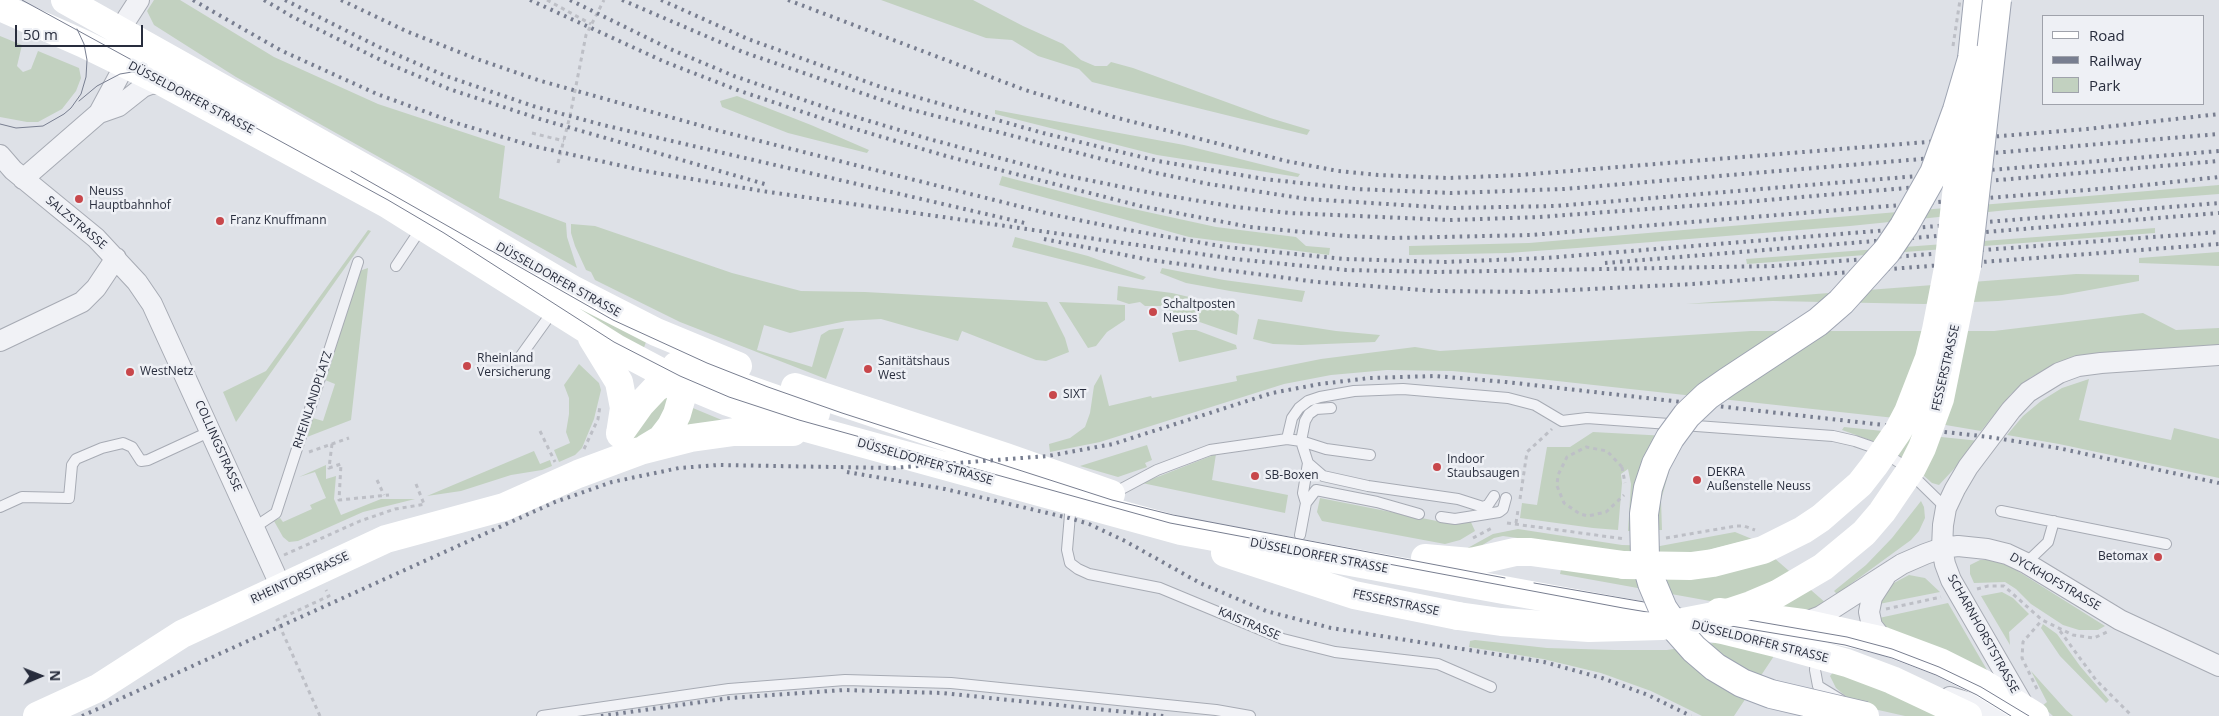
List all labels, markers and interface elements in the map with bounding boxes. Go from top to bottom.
scale bar [18,15,145,47]
legend [2042,15,2204,105]
text: 50 m [23,24,58,44]
text: Road [2089,25,2125,45]
text: Railway [2089,50,2142,70]
street label: DÜSSELDORFER STRASSE [126,59,256,137]
text: Park [2089,75,2120,95]
place label: Neuss Hauptbahnhof [89,185,171,213]
street label: SALZSTRASSE [43,193,109,253]
marker: Neuss Hauptbahnhof [73,193,85,205]
place label: Franz Knuffmann [230,214,327,228]
marker: Franz Knuffmann [214,215,226,227]
street label: DÜSSELDORFER STRASSE [493,240,623,320]
place label: Schaltposten Neuss [1163,298,1235,326]
marker: Schaltposten Neuss [1147,306,1159,318]
street label: FESSERSTRASSE [1929,323,1963,413]
street label: RHEINLANDPLATZ [290,350,336,450]
place label: Rheinland Versicherung [477,352,551,380]
place label: Sanitätshaus West [878,355,950,383]
marker: Rheinland Versicherung [461,360,473,372]
marker: Sanitätshaus West [862,363,874,375]
place label: WestNetz [140,365,193,379]
marker: WestNetz [124,366,136,378]
place label: SIXT [1063,388,1086,402]
marker: SIXT [1047,389,1059,401]
street label: COLLINGSTRASSE [191,398,245,494]
street label: DÜSSELDORFER STRASSE [856,436,994,488]
place label: Indoor Staubsaugen [1447,453,1520,481]
marker: Indoor Staubsaugen [1431,461,1443,473]
place label: DEKRA Außenstelle Neuss [1707,466,1811,494]
place label: SB-Boxen [1265,469,1319,483]
marker: SB-Boxen [1249,470,1261,482]
marker: DEKRA Außenstelle Neuss [1691,474,1703,486]
street label: DÜSSELDORFER STRASSE [1249,536,1389,576]
street label: RHEINTORSTRASSE [249,549,351,607]
street label: DYCKHOFSTRASSE [2007,550,2103,614]
place label: Betomax [2098,550,2148,564]
marker: Betomax [2152,551,2164,563]
street label: SCHARNHORSTSTRASSE [1944,572,2022,696]
street label: FESSERSTRASSE [1351,587,1441,619]
street label: KAISTRASSE [1216,604,1282,644]
street label: DÜSSELDORFER STRASSE [1690,618,1830,666]
north arrow [15,651,65,701]
text: N [46,670,65,682]

